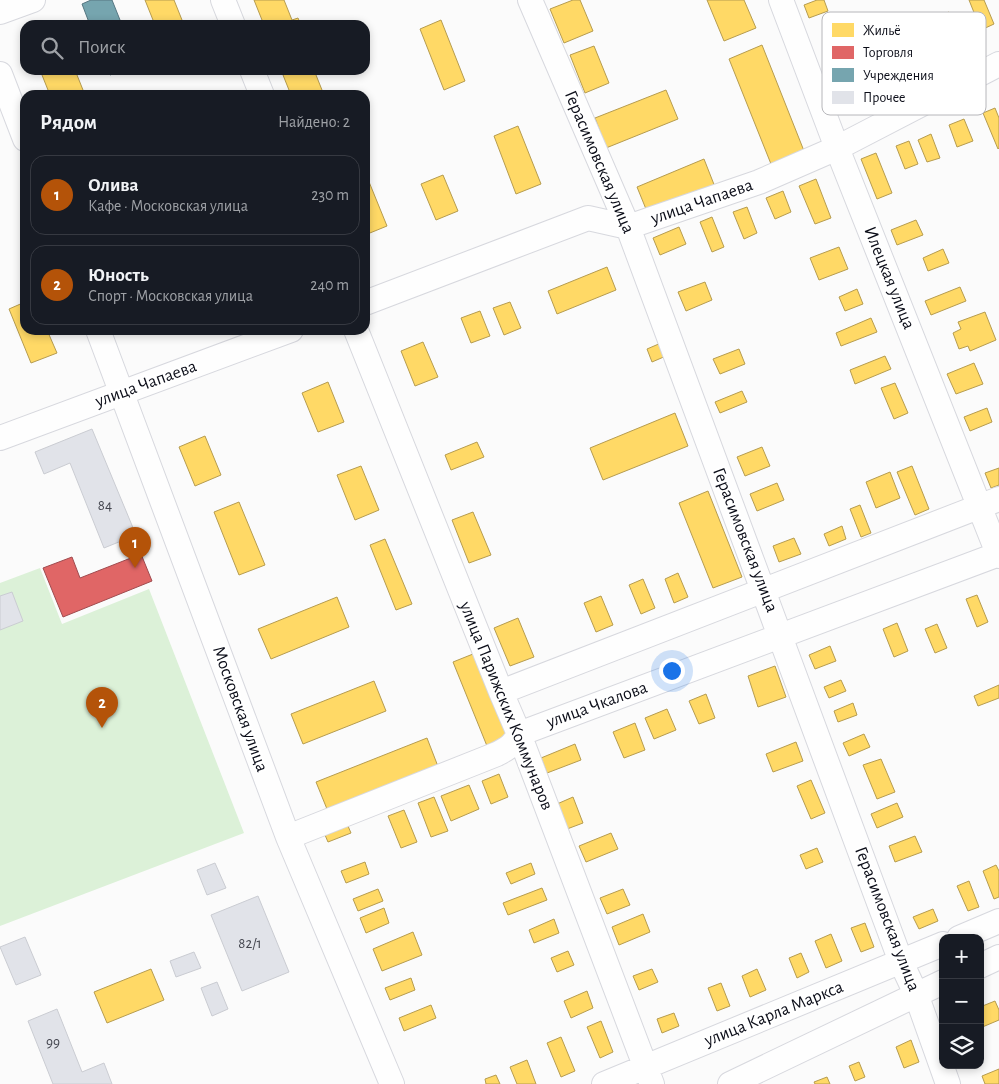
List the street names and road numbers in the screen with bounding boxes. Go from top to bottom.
street label: Герасимовская улица [561,88,637,236]
street label: улица Чапаева [648,176,755,228]
street label: Илецкая улица [860,224,918,332]
street label: улица Чапаева [92,357,199,411]
street label: Герасимовская улица [709,465,781,615]
street label: улица Парижских Коммунаров [455,598,556,813]
street label: Московская улица [209,644,271,774]
street label: улица Чкалова [543,678,650,732]
street label: Герасимовская улица [851,844,923,994]
street label: улица Карла Маркса [701,978,846,1050]

